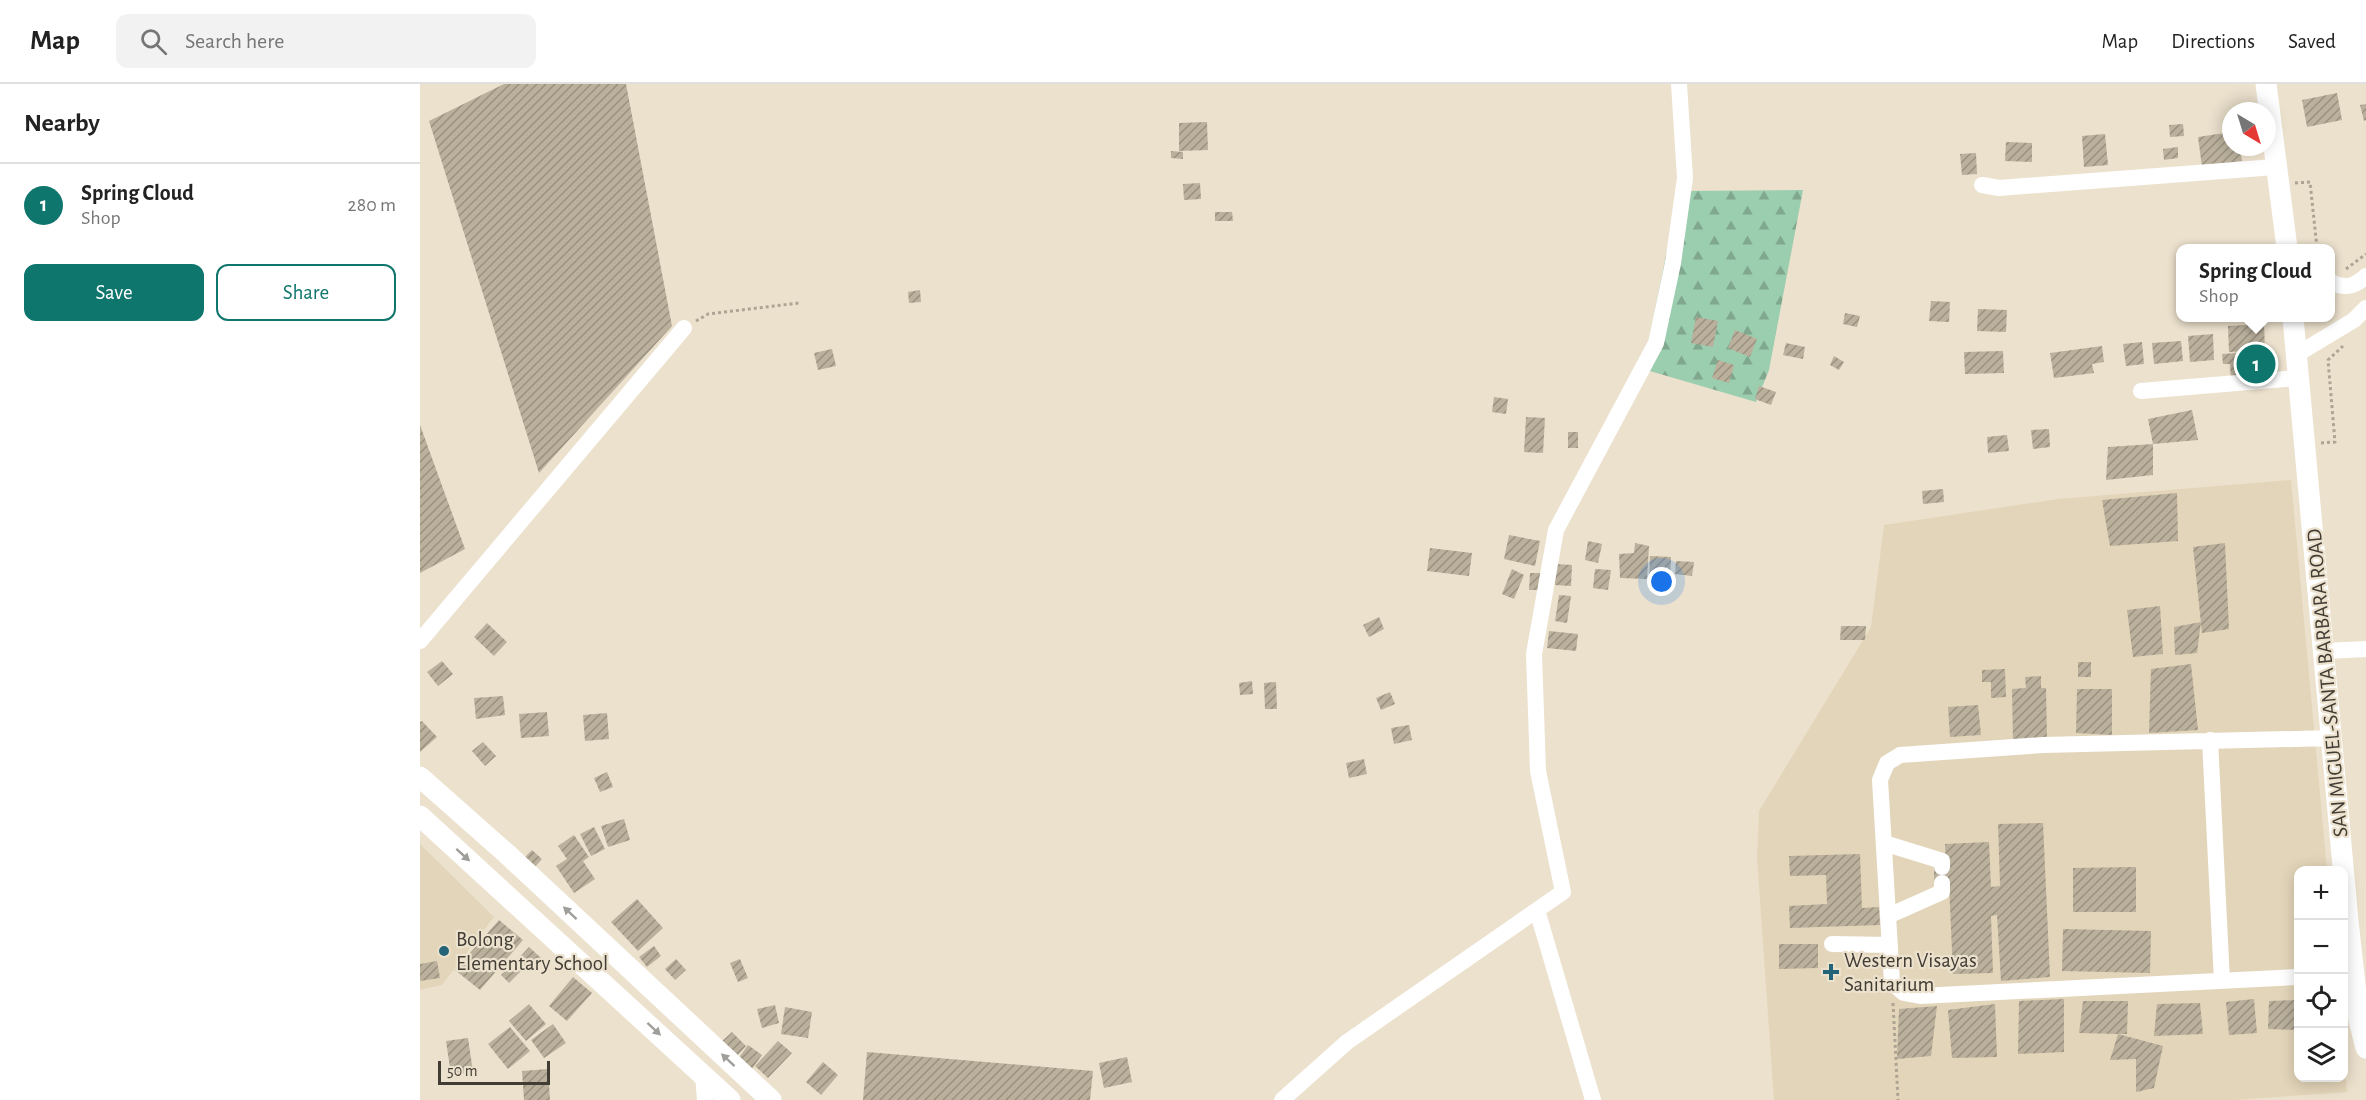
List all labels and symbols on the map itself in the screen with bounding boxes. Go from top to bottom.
north arrow [2222,102,2276,156]
pin: 1 [2236,342,2276,386]
street label: SAN MIGUEL-SANTA BARBARA ROAD [2304,528,2351,838]
your location [1647,567,1676,596]
one-way arrow [456,848,471,862]
one-way arrow [564,906,578,920]
place label: Bolong Elementary School [456,929,608,974]
marker: Bolong Elementary School [437,944,451,958]
place label: Western Visayas Sanitarium [1844,950,1977,995]
marker: Western Visayas Sanitarium [1822,963,1840,981]
one-way arrow [646,1022,661,1036]
one-way arrow [721,1053,736,1067]
scale bar [438,1058,550,1086]

